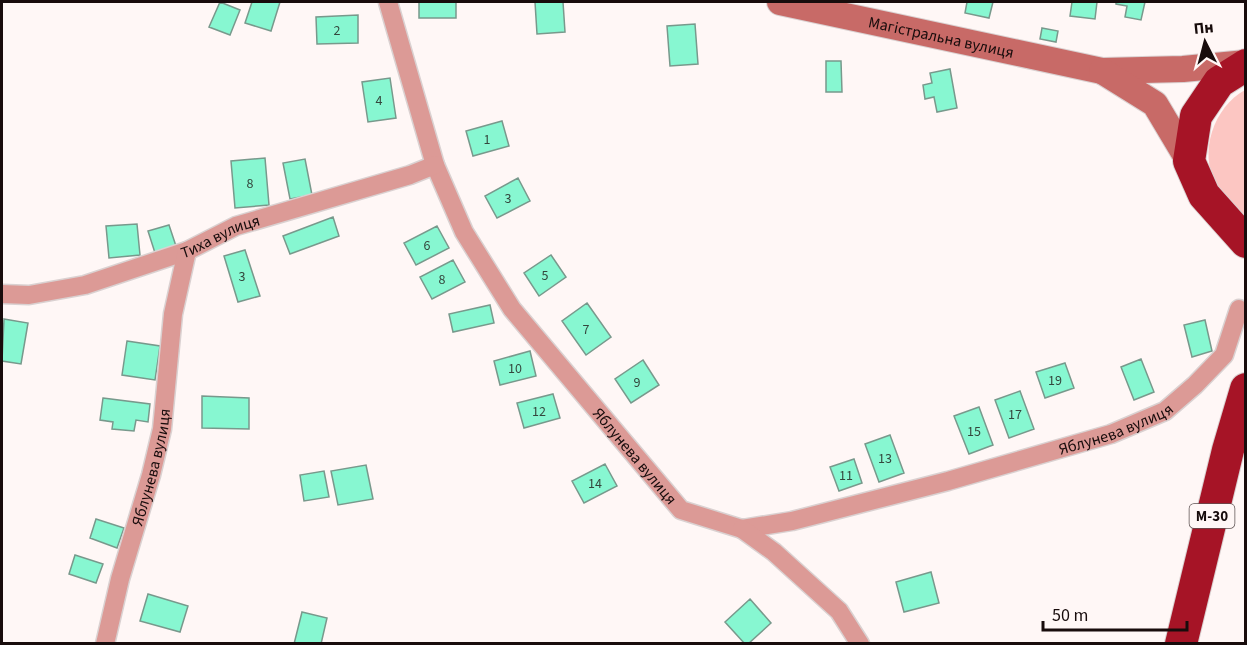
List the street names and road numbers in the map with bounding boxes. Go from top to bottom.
street label: Магістральна вулиця [866,11,1016,64]
street label: Тиха вулиця [178,210,263,264]
street label: Яблунева вулиця [1056,399,1178,461]
street label: Яблунева вулиця [587,403,682,509]
street label: Яблунева вулиця [126,407,176,529]
road number: М-30 [1190,504,1234,528]

